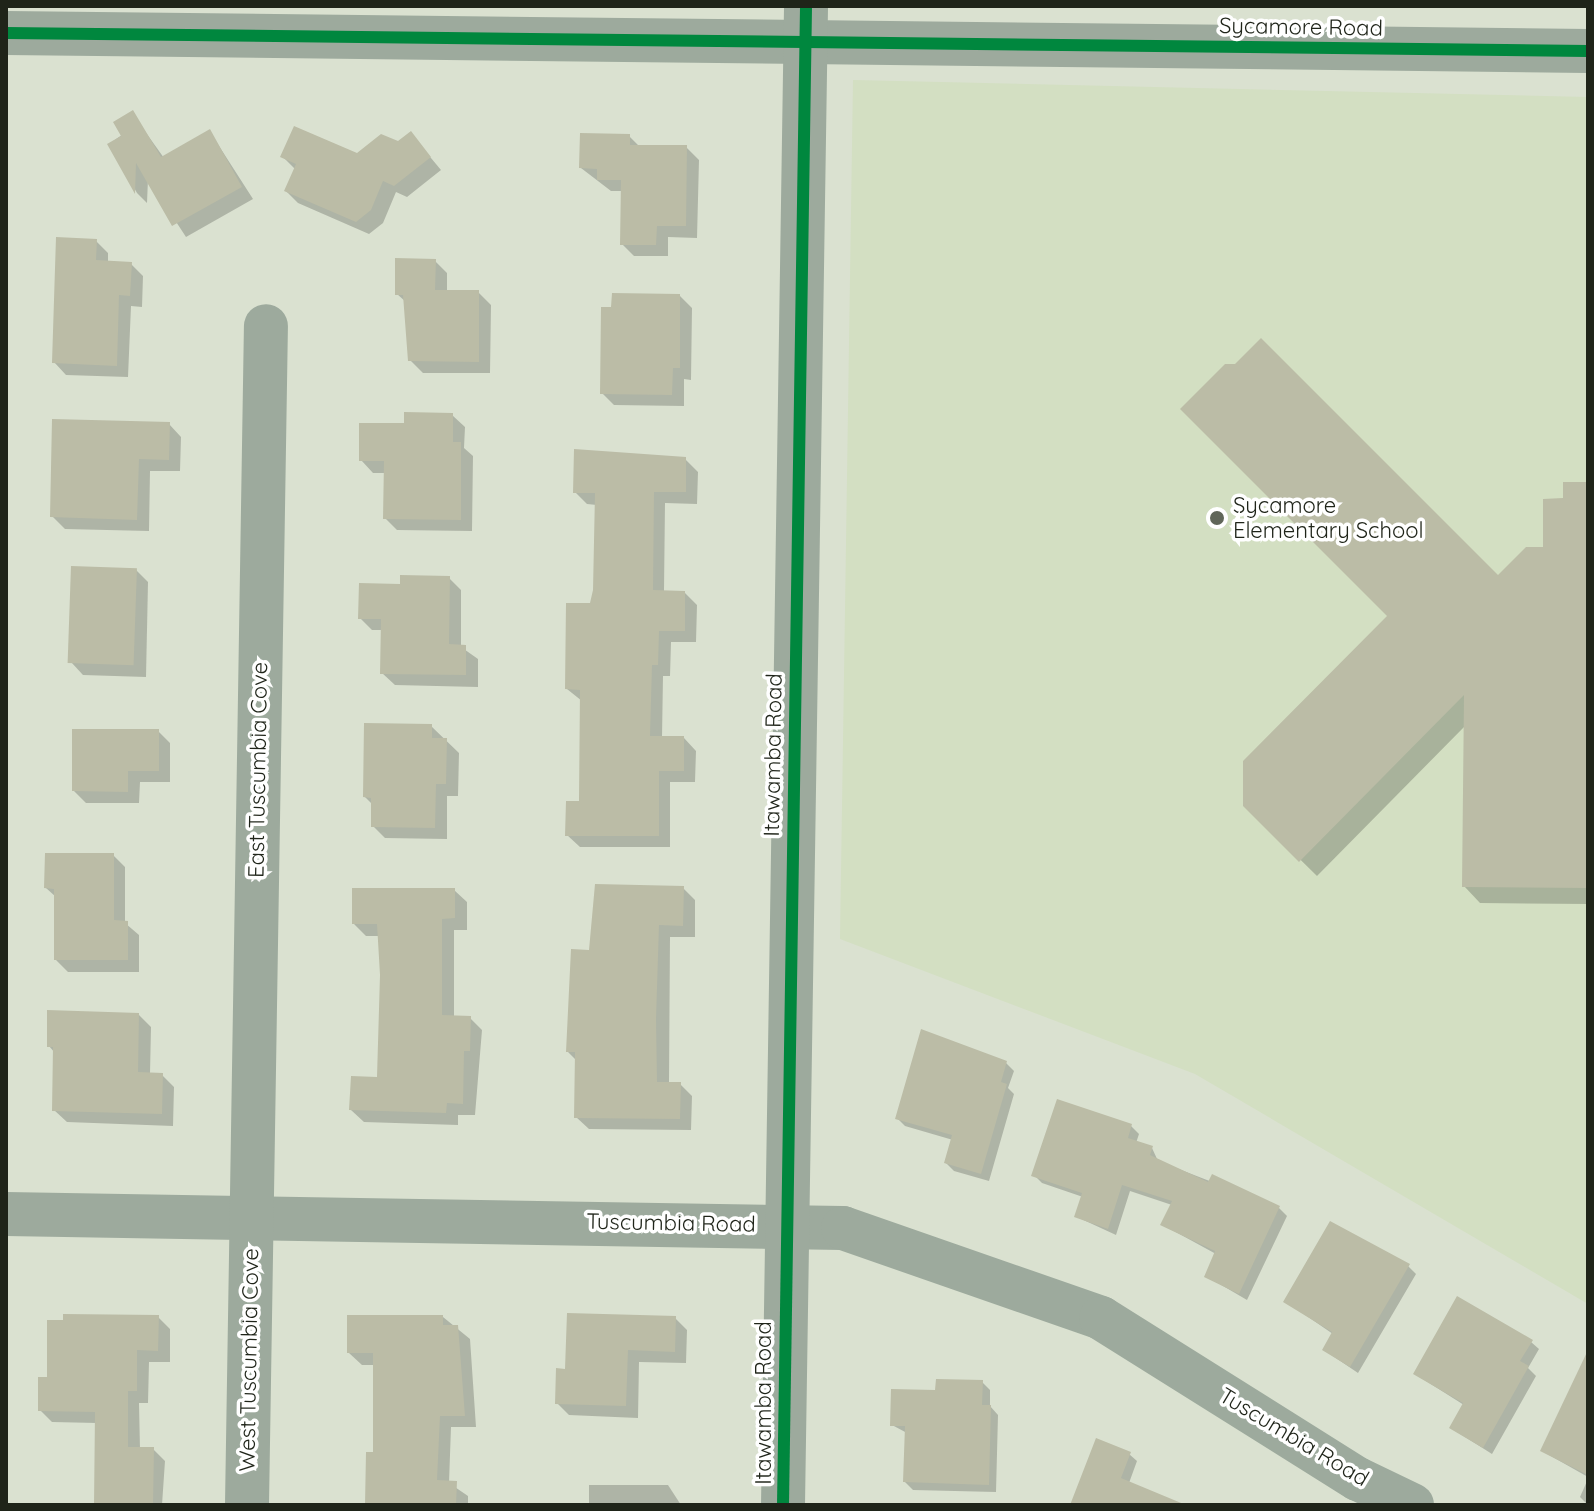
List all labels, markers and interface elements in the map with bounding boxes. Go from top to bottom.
street label: Sycamore Road [1219,12,1383,42]
place label: Sycamore Elementary School [1233,492,1424,544]
marker: Sycamore Elementary School [1208,509,1226,527]
street label: East Tuscumbia Cove [243,662,273,878]
street label: Itawamba Road [758,673,788,837]
street label: Tuscumbia Road [586,1208,756,1238]
street label: West Tuscumbia Cove [234,1248,264,1472]
street label: Itawamba Road [751,1321,777,1485]
street label: Tuscumbia Road [1215,1382,1373,1492]

